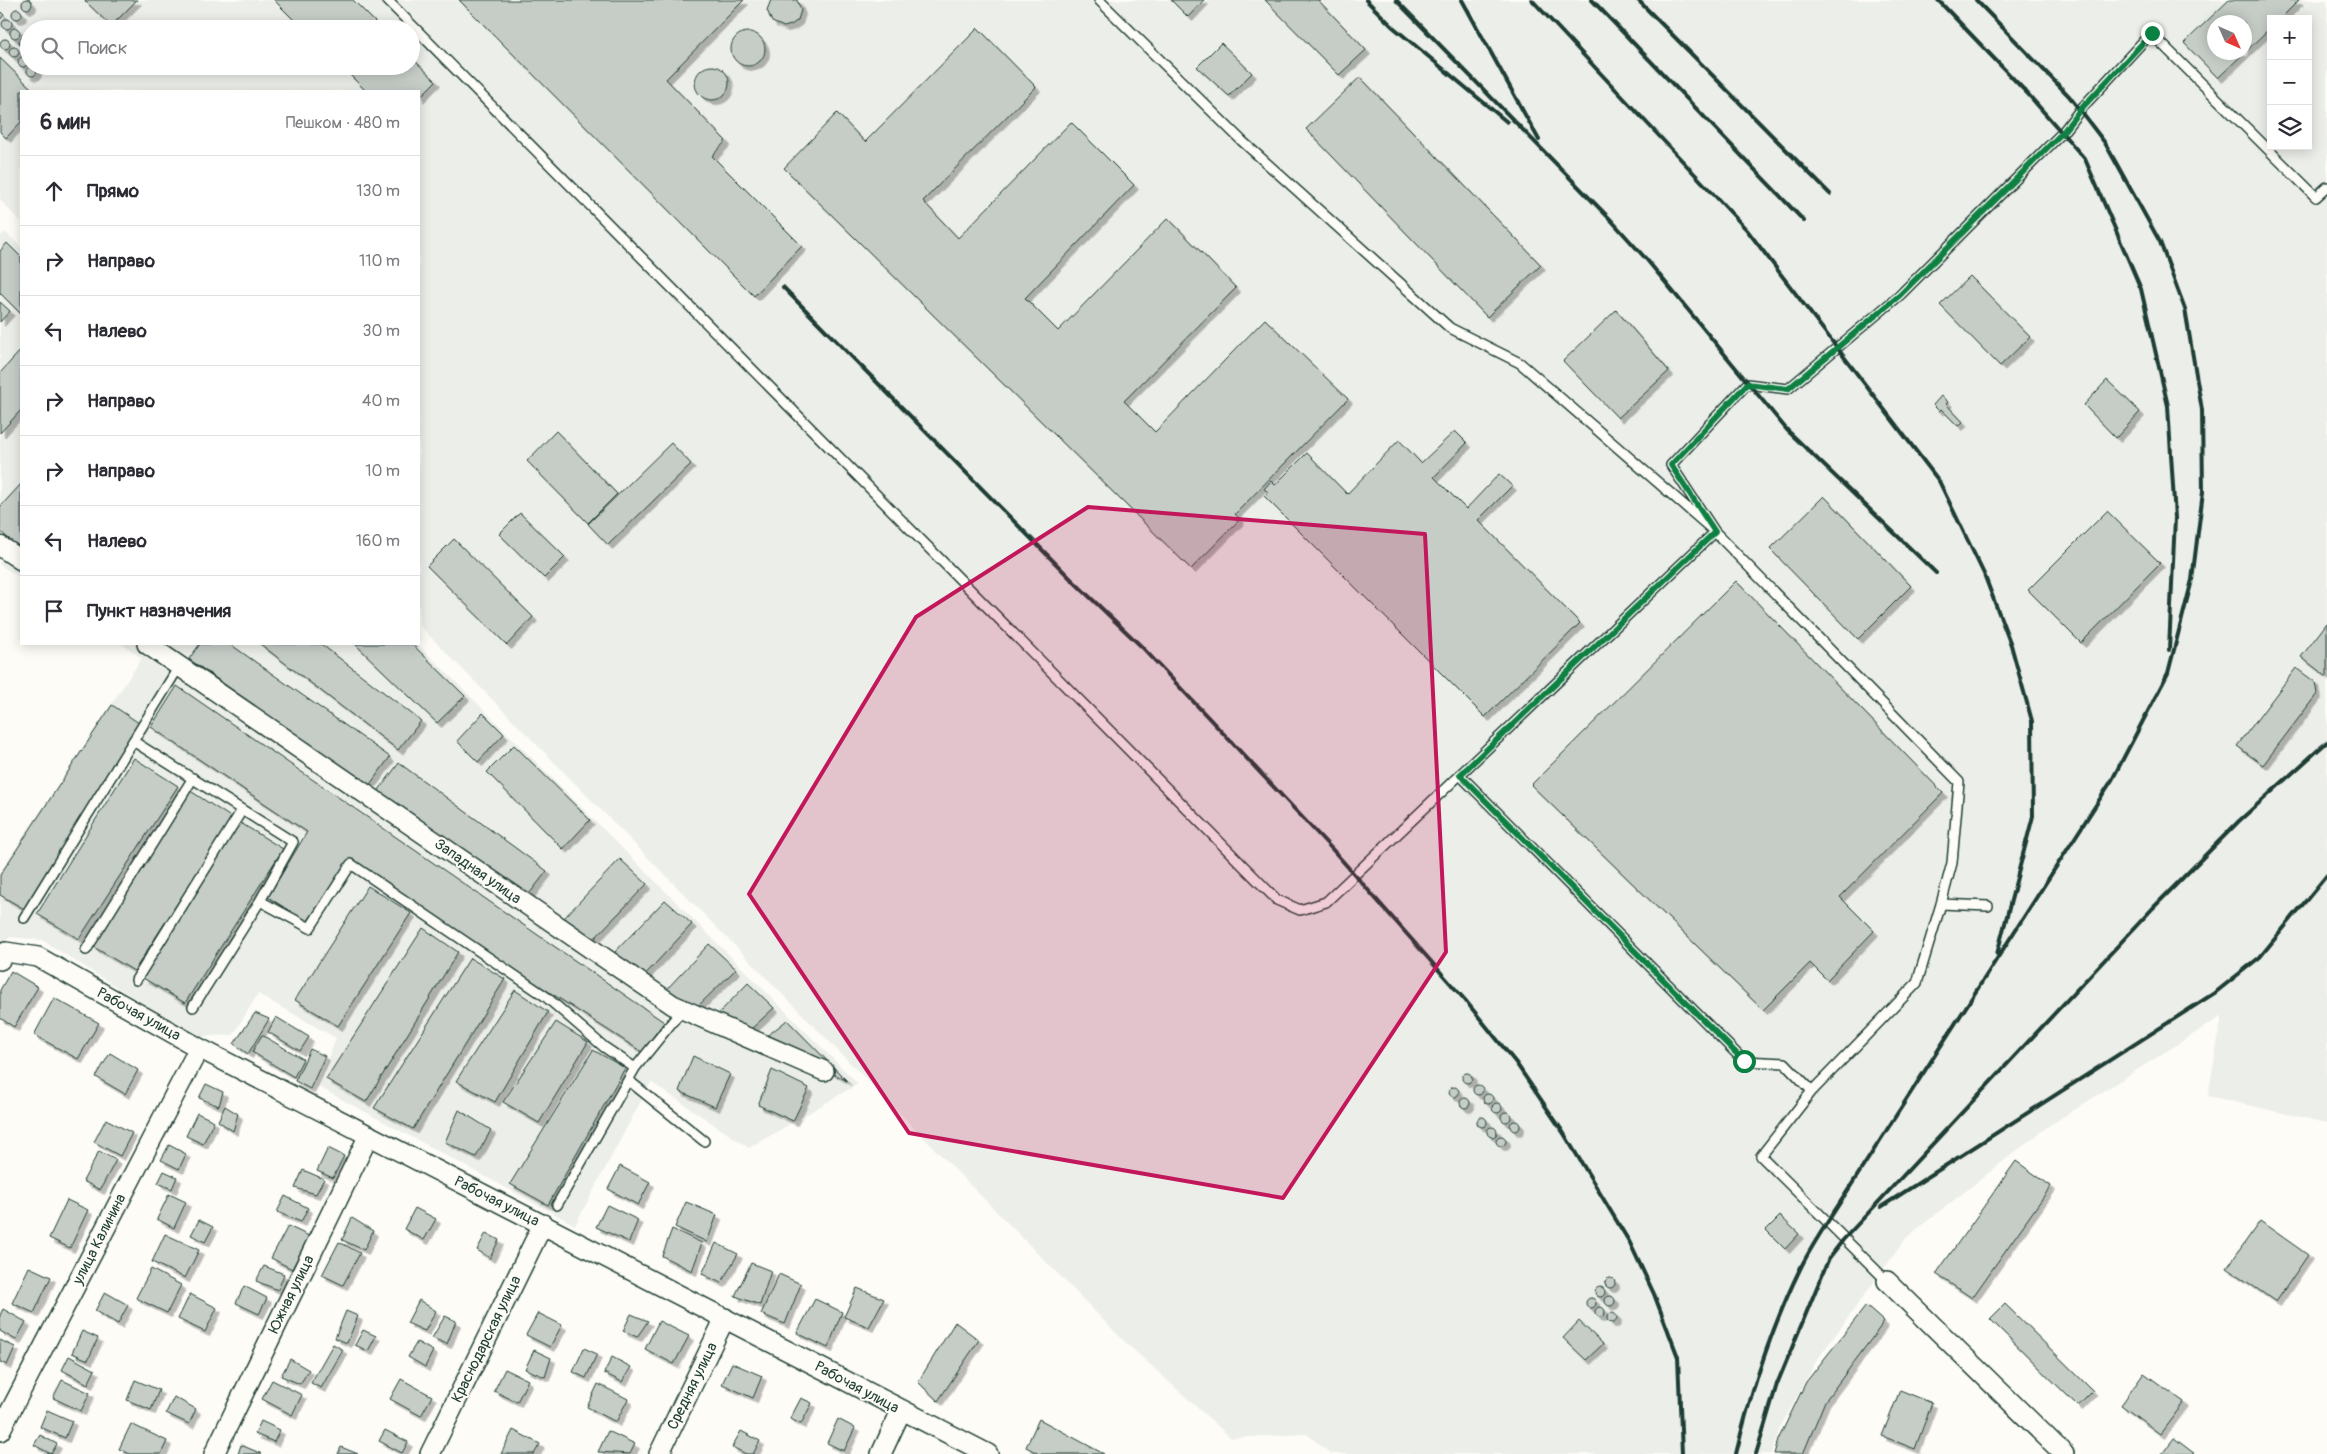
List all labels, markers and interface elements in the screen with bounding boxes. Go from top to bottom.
north arrow [2207,15,2252,60]
map controls [2267,15,2312,150]
button: + [2267,15,2312,60]
search box [20,20,420,75]
route end [2141,22,2164,45]
icon: search [38,34,66,62]
text: Поиск [78,36,128,60]
button: − [2267,60,2312,105]
button: layers [2267,105,2312,150]
text: 6 мин [40,109,90,136]
text: Пешком · 480 m [286,113,400,133]
icon: ahead [40,177,68,205]
text: Прямо [87,179,139,203]
text: 130 m [356,181,400,201]
icon: right [40,247,68,275]
text: Направо [87,249,155,273]
text: 110 m [359,251,400,271]
icon: left [40,317,68,345]
text: Налево [87,319,147,343]
text: 30 m [362,321,400,341]
icon: right [40,387,68,415]
text: Направо [87,389,155,413]
text: 40 m [362,391,400,411]
icon: right [40,457,68,485]
text: Направо [87,459,155,483]
text: 10 m [365,461,400,481]
icon: left [40,527,68,555]
text: Налево [87,529,147,553]
text: 160 m [356,531,400,551]
icon: arrive [40,597,68,625]
text: Пункт назначения [87,599,231,623]
street label: Западная улица [431,834,525,908]
street label: Рабочая улица [94,984,184,1045]
route start [1733,1050,1756,1073]
street label: Рабочая улица [451,1172,542,1231]
street label: улица Калинина [68,1191,130,1289]
street label: Южная улица [264,1252,319,1336]
street label: Краснодарская улица [447,1273,525,1406]
street label: Средняя улица [663,1339,722,1433]
street label: Рабочая улица [811,1357,902,1418]

